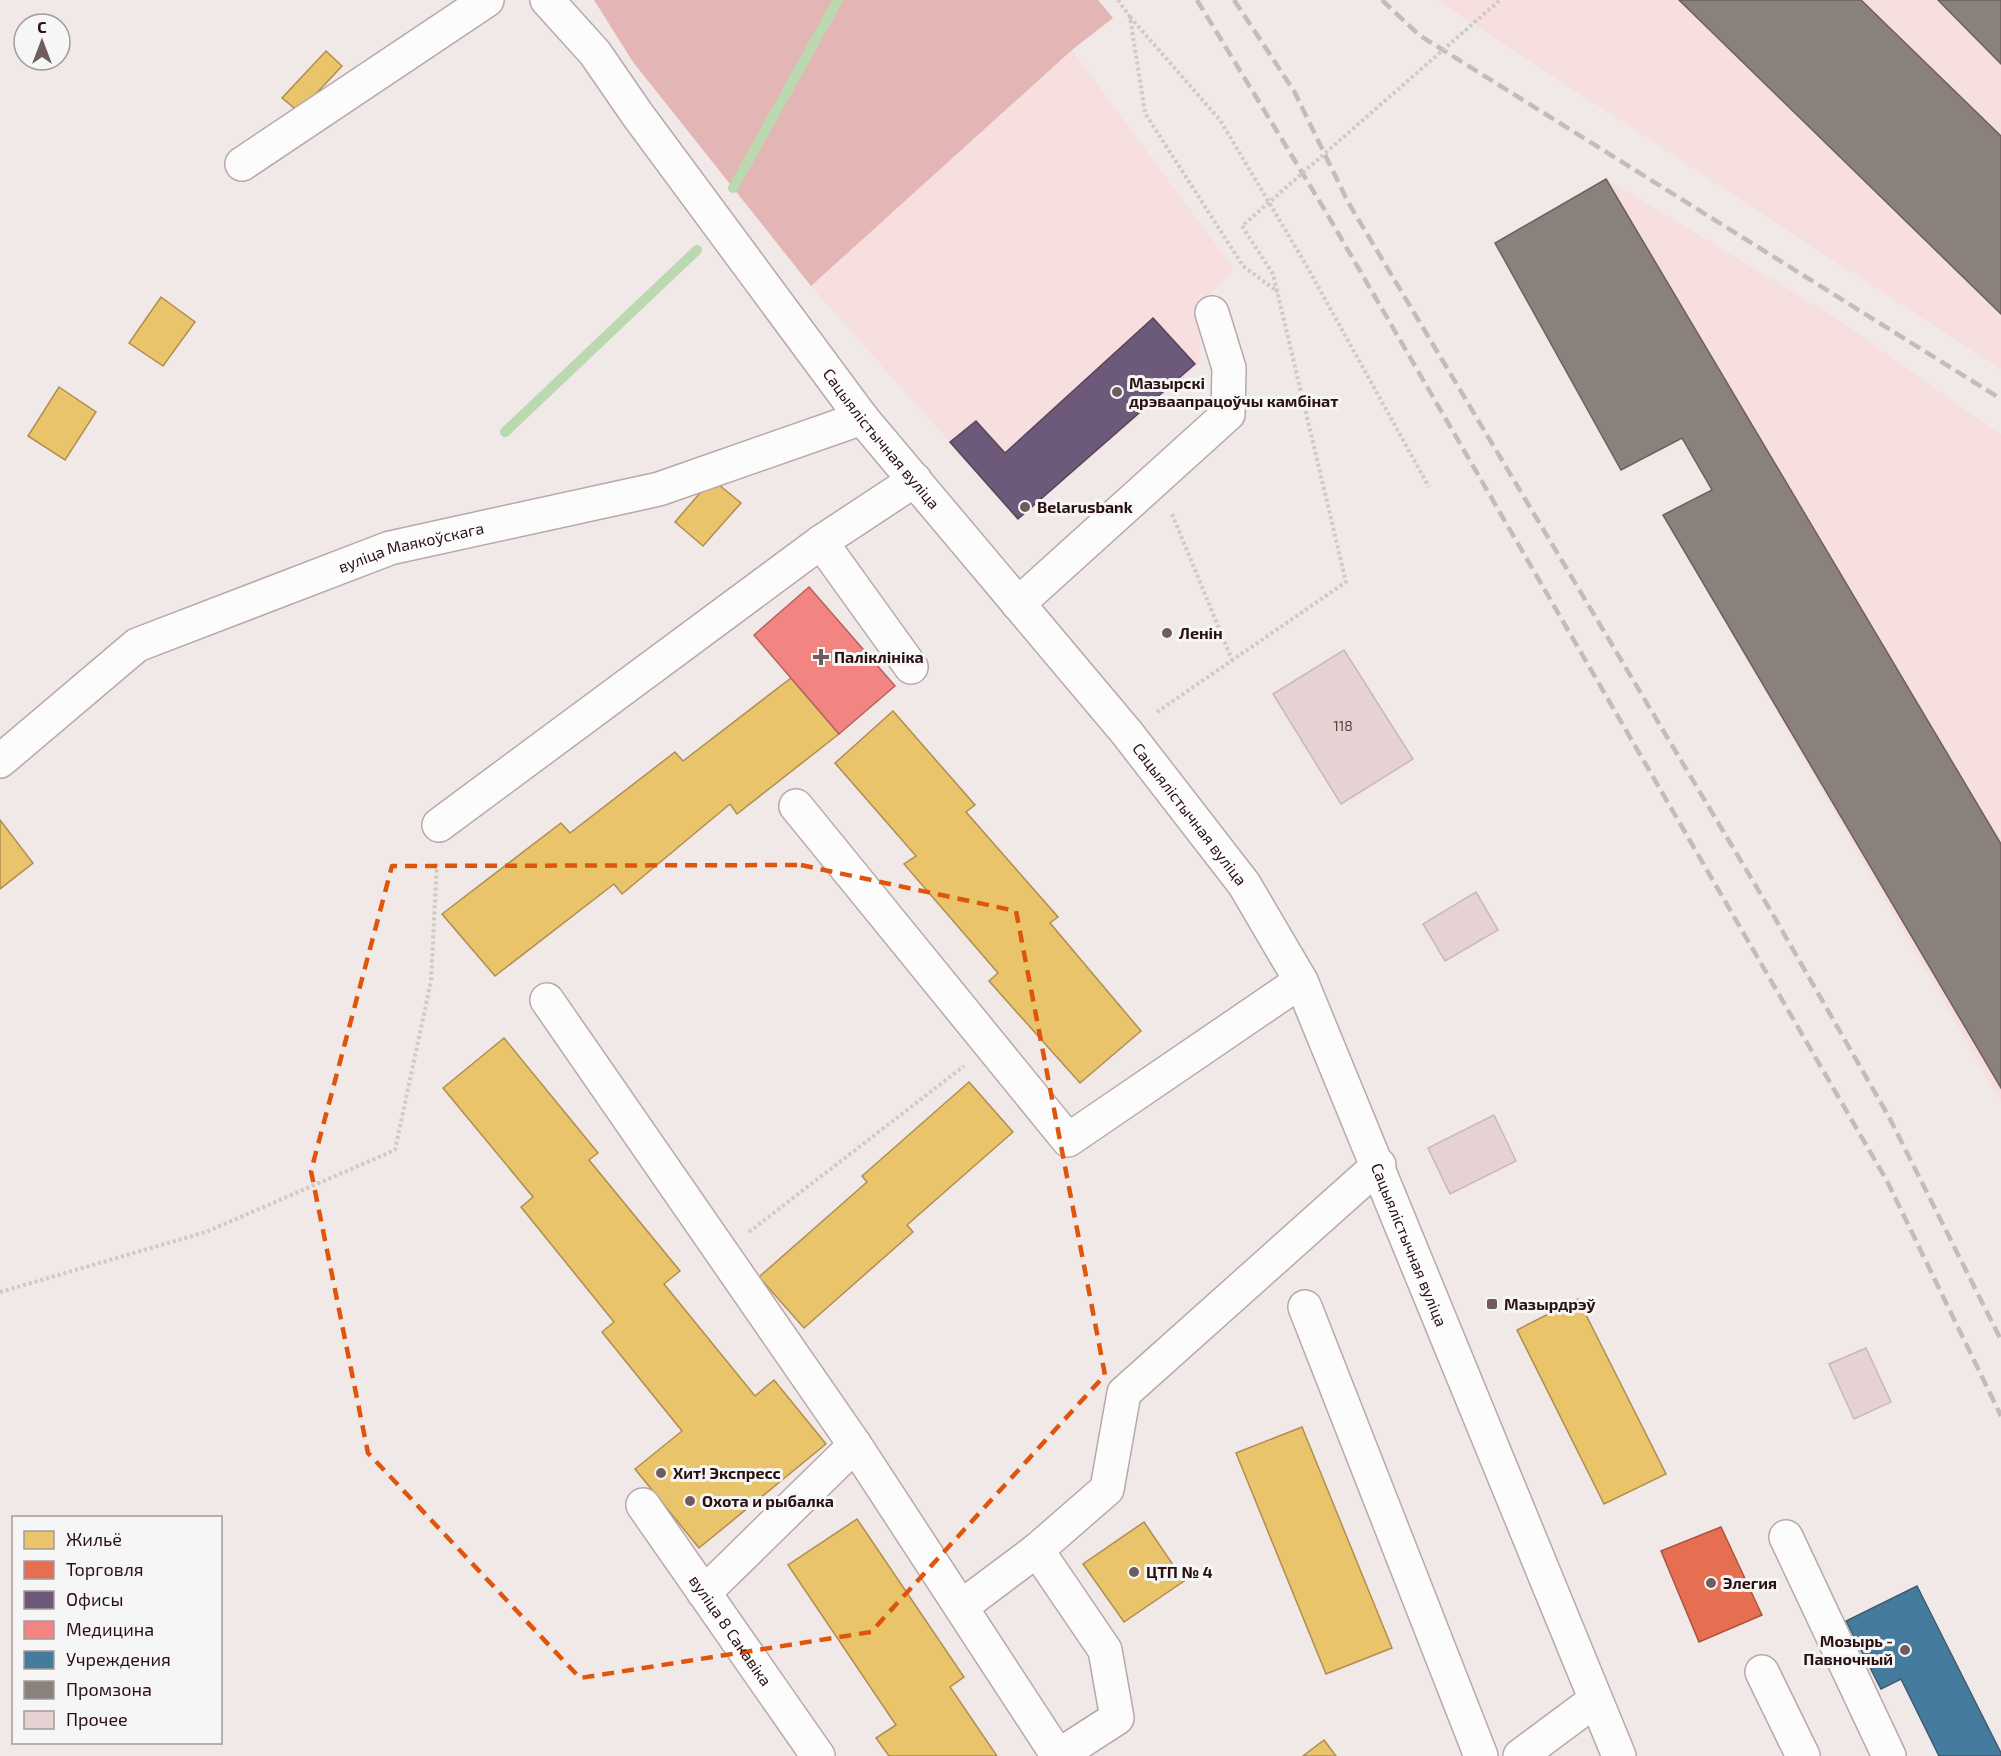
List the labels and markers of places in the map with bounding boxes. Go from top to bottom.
place label: Мазырскі дрэваапрацоўчы камбінат [1129,373,1339,410]
marker: Мазырскі дрэваапрацоўчы камбінат [1110,385,1124,399]
place label: Belarusbank [1037,497,1133,516]
marker: Belarusbank [1018,500,1032,514]
place label: Ленін [1179,623,1223,642]
marker: Ленін [1160,626,1174,640]
place label: Паліклініка [834,647,924,666]
marker: Паліклініка [812,648,830,666]
place label: Мазырдрэў [1504,1294,1596,1313]
marker: Мазырдрэў [1485,1297,1499,1311]
place label: Хит! Экспресс [673,1463,781,1482]
marker: Хит! Экспресс [654,1466,668,1480]
place label: Охота и рыбалка [702,1491,834,1510]
marker: Охота и рыбалка [683,1494,697,1508]
place label: ЦТП № 4 [1146,1562,1213,1581]
marker: ЦТП № 4 [1127,1565,1141,1579]
place label: Элегия [1723,1573,1777,1592]
marker: Элегия [1704,1576,1718,1590]
place label: Мозырь - Павночный [1803,1631,1893,1668]
marker: Мозырь - Павночный [1898,1643,1912,1657]

